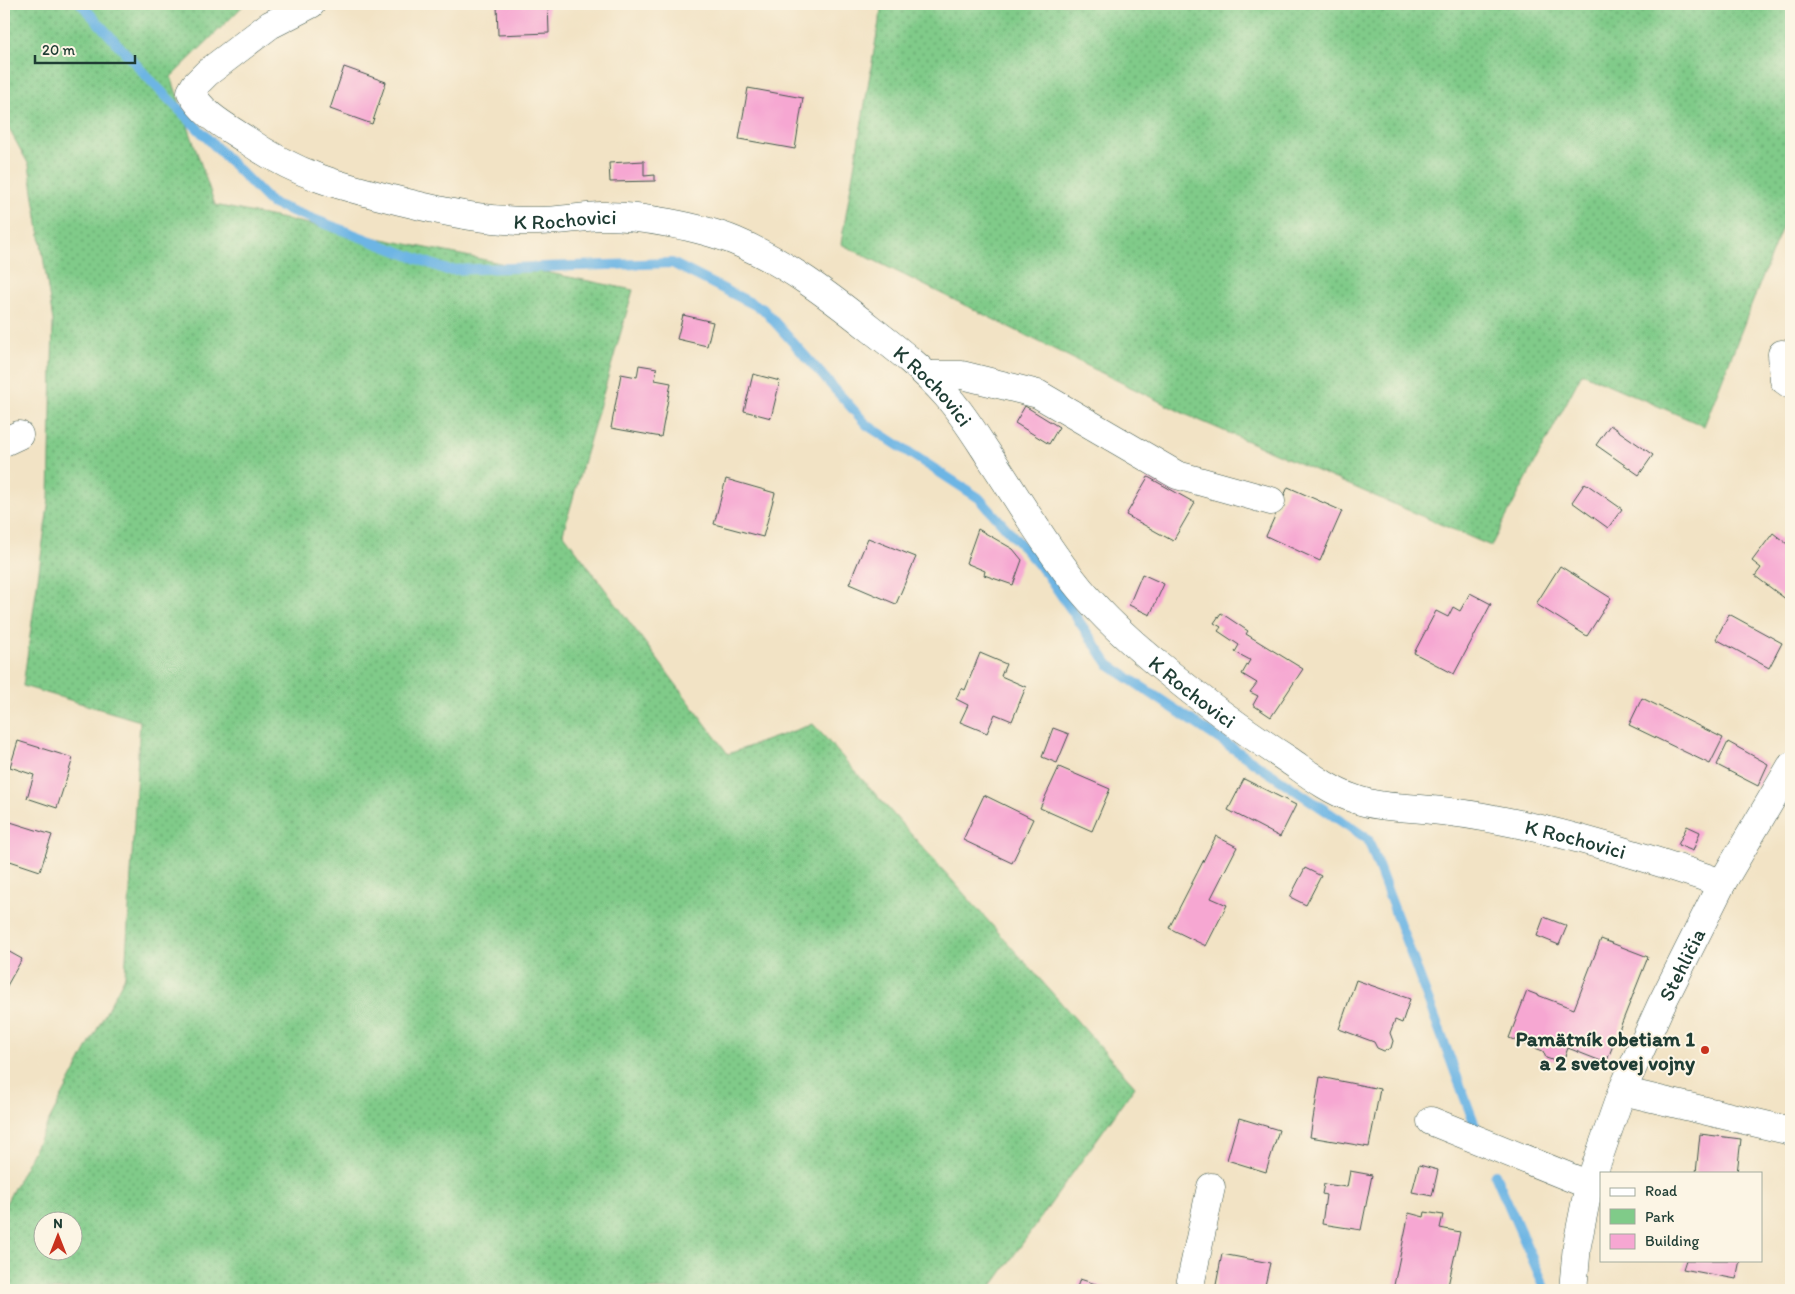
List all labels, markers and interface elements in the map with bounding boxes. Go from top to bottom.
scale bar [35,32,135,64]
text: 20 m [42,41,76,59]
street label: K Rochovici [513,203,617,234]
street label: K Rochovici [889,339,978,431]
street label: K Rochovici [1144,650,1241,733]
street label: K Rochovici [1523,813,1629,864]
street label: Stehličia [1653,924,1710,1005]
place label: Pamätník obetiam 1 a 2 svetovej vojny [1515,1026,1696,1076]
marker: Pamätník obetiam 1 a 2 svetovej vojny [1699,1044,1711,1056]
legend [1600,1172,1762,1262]
text: Road [1645,1182,1678,1200]
text: Park [1645,1208,1675,1226]
north arrow [32,1212,82,1262]
text: N [53,1215,63,1232]
text: Building [1645,1232,1699,1250]

